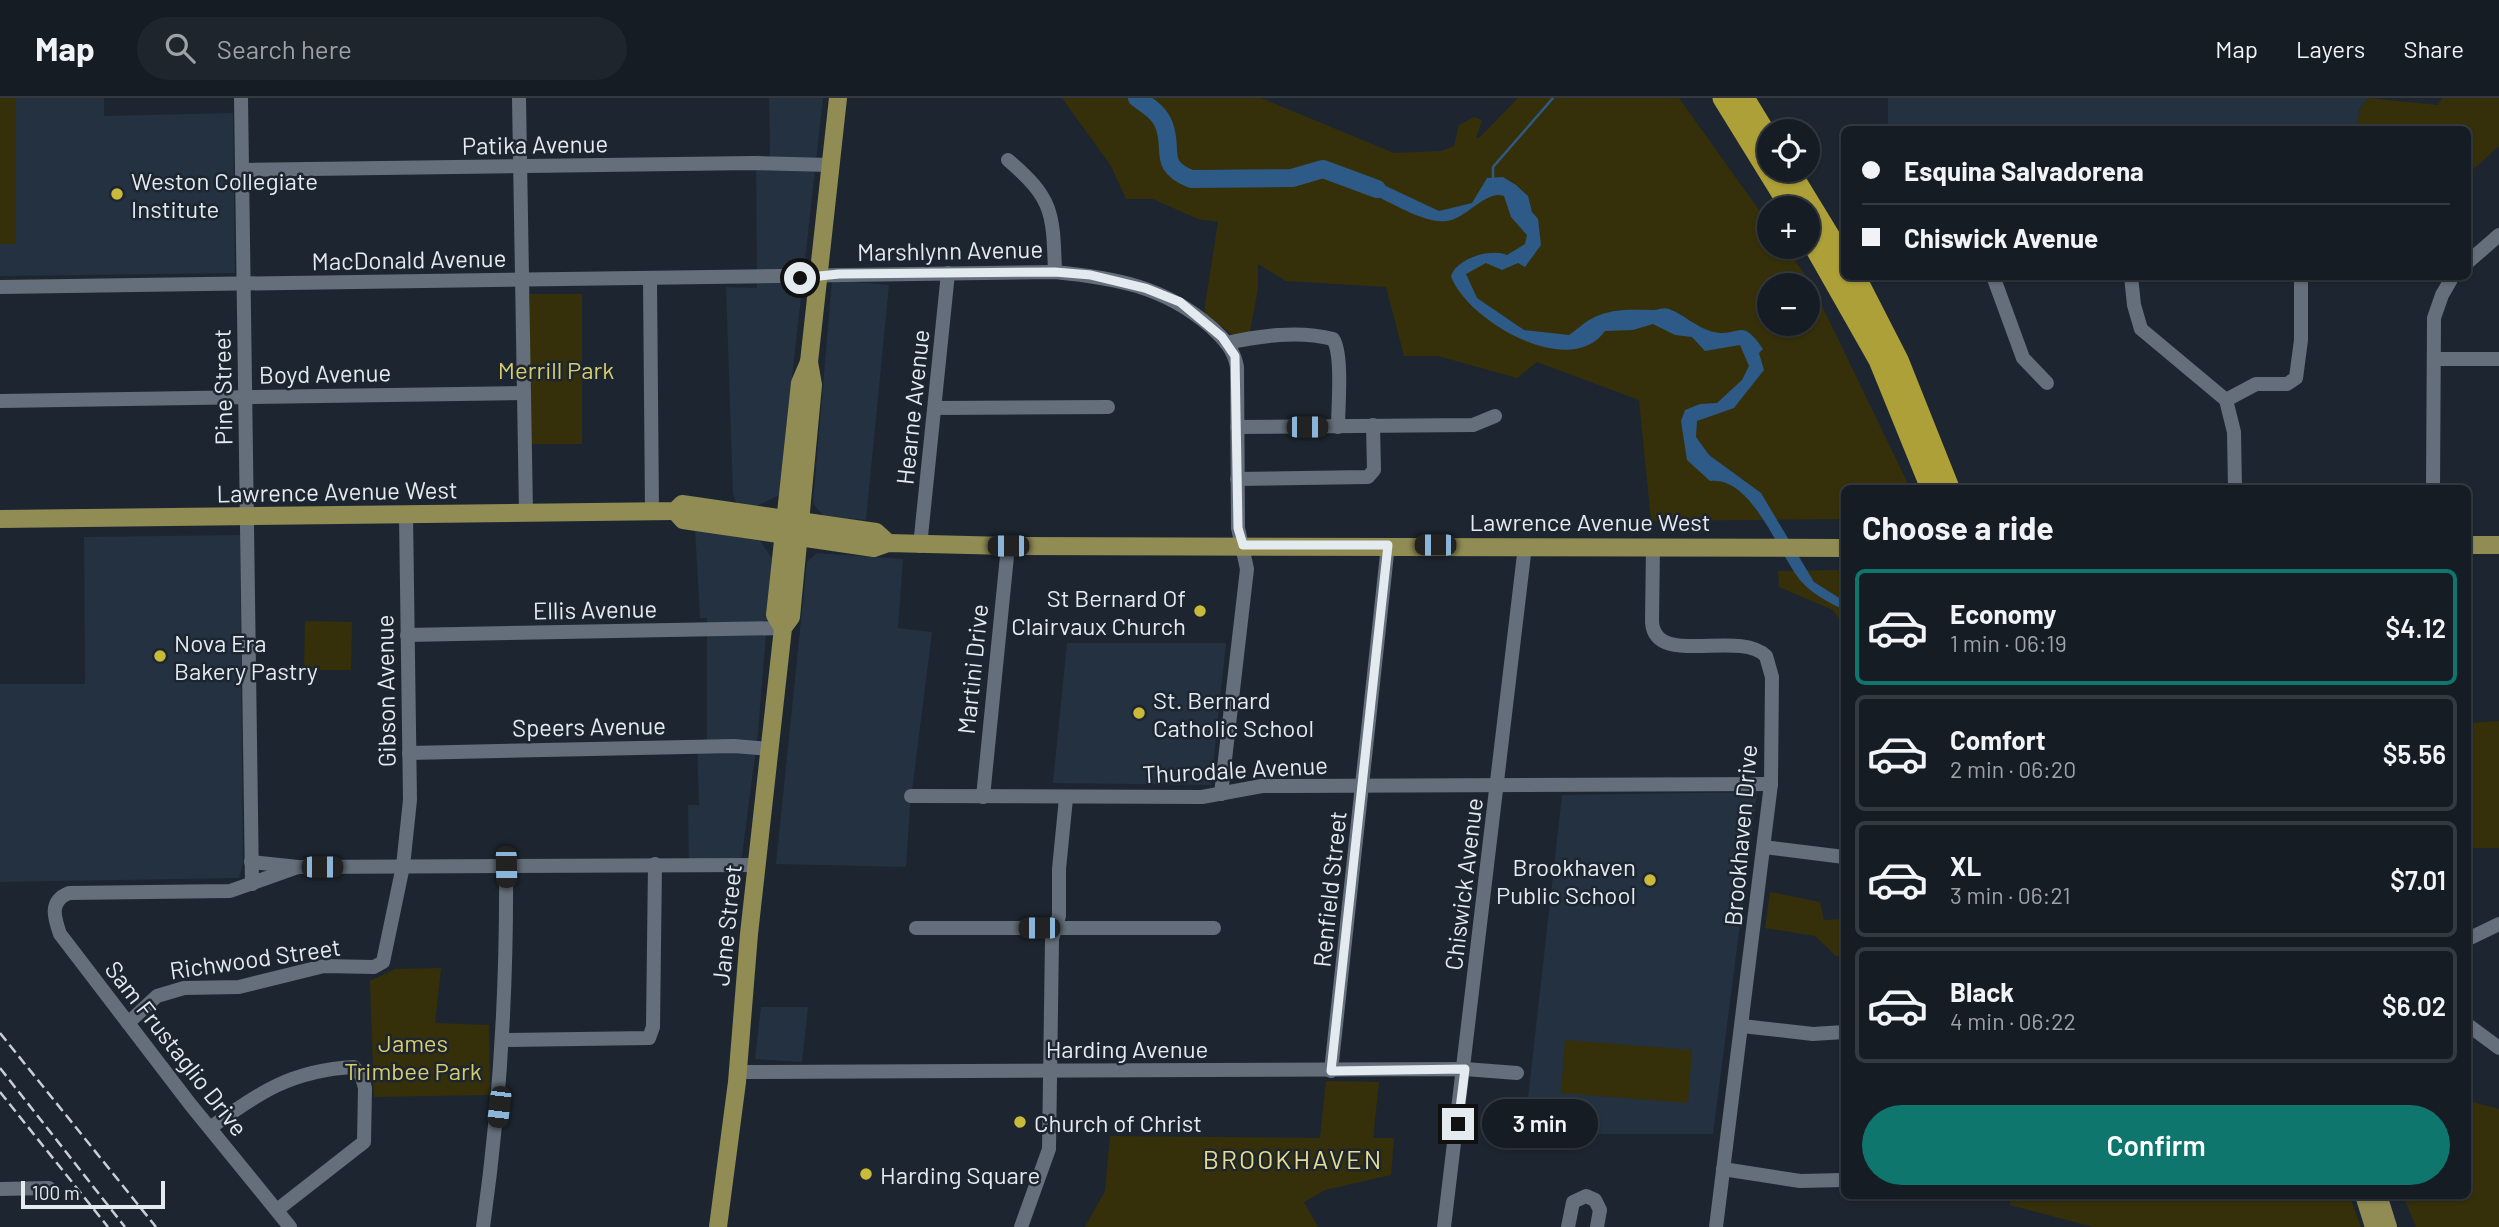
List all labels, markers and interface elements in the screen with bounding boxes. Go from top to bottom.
search box [137,17,627,80]
text: Map [35,28,95,68]
icon: search [161,29,199,67]
text: Search here [217,33,352,64]
text: Map [2215,34,2258,63]
text: Layers [2296,34,2365,63]
text: Share [2403,34,2464,63]
map controls [1757,119,1820,336]
button: locate [1757,119,1820,182]
street label: Patika Avenue [462,128,608,160]
text: Esquina Salvadorena [1904,155,2144,186]
place label: Weston Collegiate Institute [131,166,318,223]
marker: Weston Collegiate Institute [109,186,125,202]
button: + [1757,196,1820,259]
text: Chiswick Avenue [1904,222,2098,253]
street label: Marshlynn Avenue [857,234,1043,266]
street label: MacDonald Avenue [311,243,507,275]
route start [784,262,816,294]
button: − [1757,273,1820,336]
street label: Hearne Avenue [889,328,935,486]
street label: Pine Street [206,329,238,445]
park label: Merrill Park [498,355,614,384]
street label: Boyd Avenue [259,357,391,389]
car [1287,417,1329,438]
street label: Lawrence Avenue West [216,474,458,508]
street label: Lawrence Avenue West [1469,507,1711,536]
text: Choose a ride [1862,508,2054,546]
car [1415,535,1457,556]
car [988,536,1030,557]
place label: St Bernard Of Clairvaux Church [1011,583,1186,640]
street label: Ellis Avenue [533,593,657,625]
icon: car [1866,596,1929,659]
text: Economy [1950,598,2056,629]
street label: Martini Drive [951,602,993,736]
marker: St Bernard Of Clairvaux Church [1192,603,1208,619]
text: $4.12 [2385,612,2446,643]
street label: Gibson Avenue [369,614,401,768]
place label: Nova Era Bakery Pastry [174,628,318,685]
text: 1 min · 06:19 [1950,629,2067,657]
marker: Nova Era Bakery Pastry [152,648,168,664]
place label: St. Bernard Catholic School [1153,685,1314,742]
marker: St. Bernard Catholic School [1131,705,1147,721]
street label: Speers Avenue [512,710,666,742]
icon: car [1866,722,1929,785]
text: Comfort [1950,724,2046,755]
text: $5.56 [2383,738,2446,769]
street label: Brookhaven Drive [1718,743,1762,927]
street label: Thurodale Avenue [1141,750,1329,788]
text: 2 min · 06:20 [1950,755,2076,783]
street label: Chiswick Avenue [1438,796,1488,972]
street label: Renfield Street [1306,810,1352,968]
car [496,846,517,888]
icon: car [1866,848,1929,911]
text: XL [1950,850,1981,881]
place label: Brookhaven Public School [1496,852,1636,909]
car [302,857,344,878]
street label: Jane Street [705,863,747,987]
text: $7.01 [2390,864,2446,895]
marker: Brookhaven Public School [1642,872,1658,888]
text: 3 min · 06:21 [1950,881,2070,909]
car [1019,918,1061,939]
street label: Richwood Street [168,932,342,984]
street label: Sam Frustaglio Drive [100,955,254,1141]
icon: car [1866,974,1929,1037]
text: Black [1950,976,2014,1007]
text: $6.02 [2382,990,2446,1021]
text: 4 min · 06:22 [1950,1007,2076,1035]
park label: James Trimbee Park [344,1028,482,1085]
street label: Harding Avenue [1046,1034,1208,1063]
car [487,1085,512,1129]
callout: 3 min [1482,1100,1598,1148]
button: Confirm [1862,1105,2450,1185]
place label: Church of Christ [1034,1108,1202,1137]
route end [1442,1108,1474,1140]
text: 3 min [1513,1109,1567,1137]
marker: Church of Christ [1012,1114,1028,1130]
district label: BROOKHAVEN [1203,1143,1383,1174]
place label: Harding Square [880,1160,1040,1189]
marker: Harding Square [858,1166,874,1182]
scale bar [21,1178,164,1210]
text: 100 m [32,1181,80,1204]

